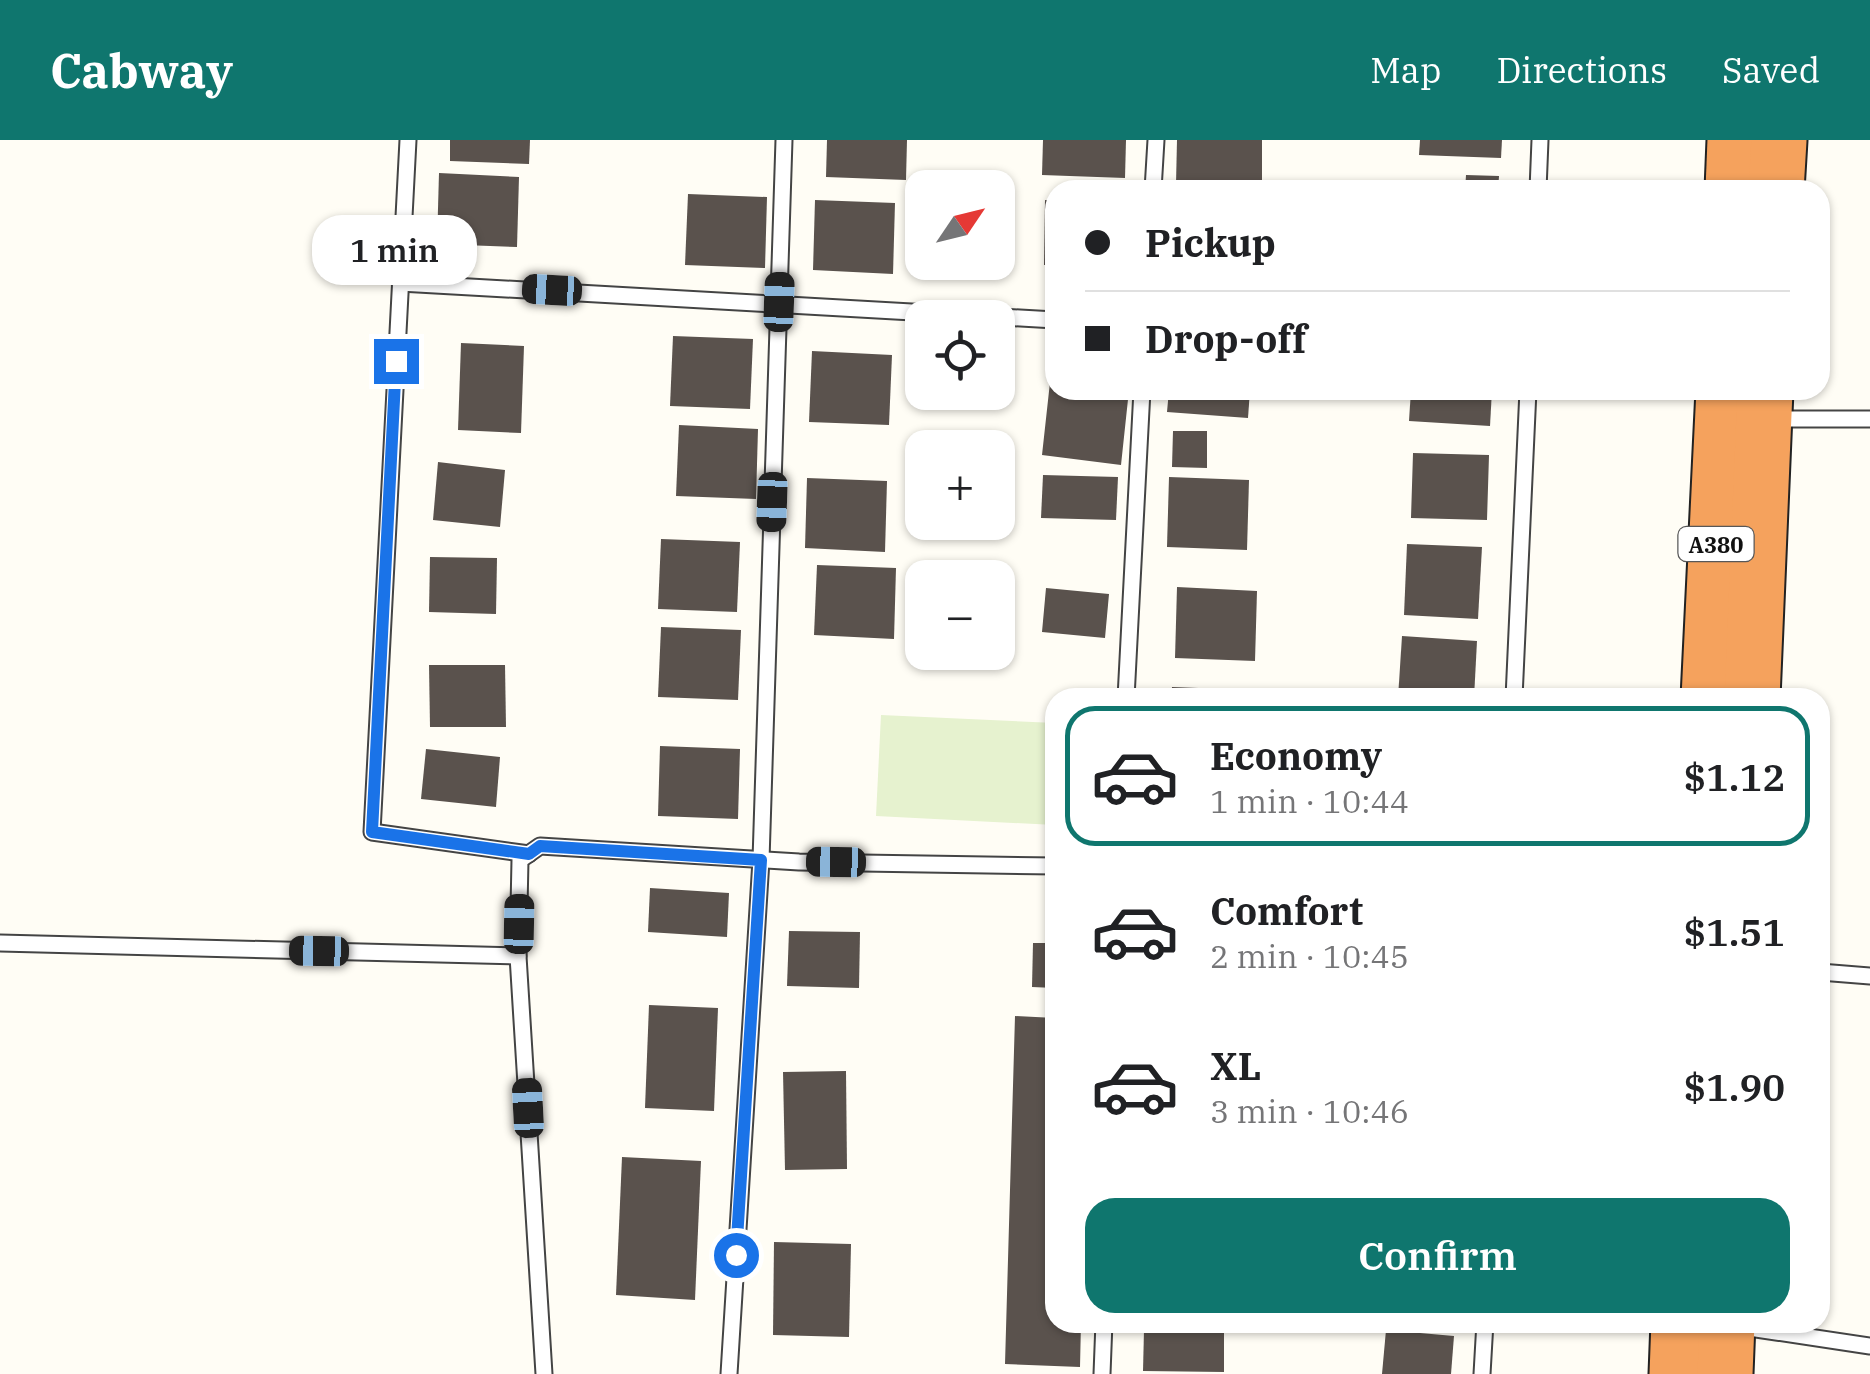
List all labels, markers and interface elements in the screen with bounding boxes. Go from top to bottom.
text: Cabway [50,39,233,101]
text: Map [1370,47,1441,93]
text: Directions [1496,47,1667,93]
text: Saved [1722,47,1820,93]
north arrow [905,170,1015,280]
map controls [905,170,1015,670]
callout: 1 min [314,216,478,286]
text: Pickup [1145,218,1276,267]
text: 1 min [350,229,439,271]
car [763,271,795,333]
car [521,273,583,307]
button: locate [905,300,1015,410]
text: Drop-off [1145,314,1307,363]
route end [374,339,419,384]
button: + [905,430,1015,540]
car [756,471,788,533]
road number: A380 [1678,527,1754,561]
button: − [905,560,1015,670]
icon: car [1090,731,1180,821]
text: Economy [1210,731,1382,780]
text: $1.12 [1683,752,1785,801]
text: 1 min · 10:44 [1210,780,1409,822]
car [806,846,866,878]
icon: car [1090,886,1180,976]
text: Comfort [1210,886,1363,935]
car [503,894,535,954]
text: $1.51 [1683,907,1785,956]
car [289,935,349,967]
text: 2 min · 10:45 [1210,935,1409,977]
icon: car [1090,1041,1180,1131]
text: XL [1210,1041,1261,1090]
text: $1.90 [1683,1062,1785,1111]
car [511,1077,545,1139]
text: 3 min · 10:46 [1210,1090,1409,1132]
button: Confirm [1085,1198,1790,1313]
route start [714,1233,759,1278]

